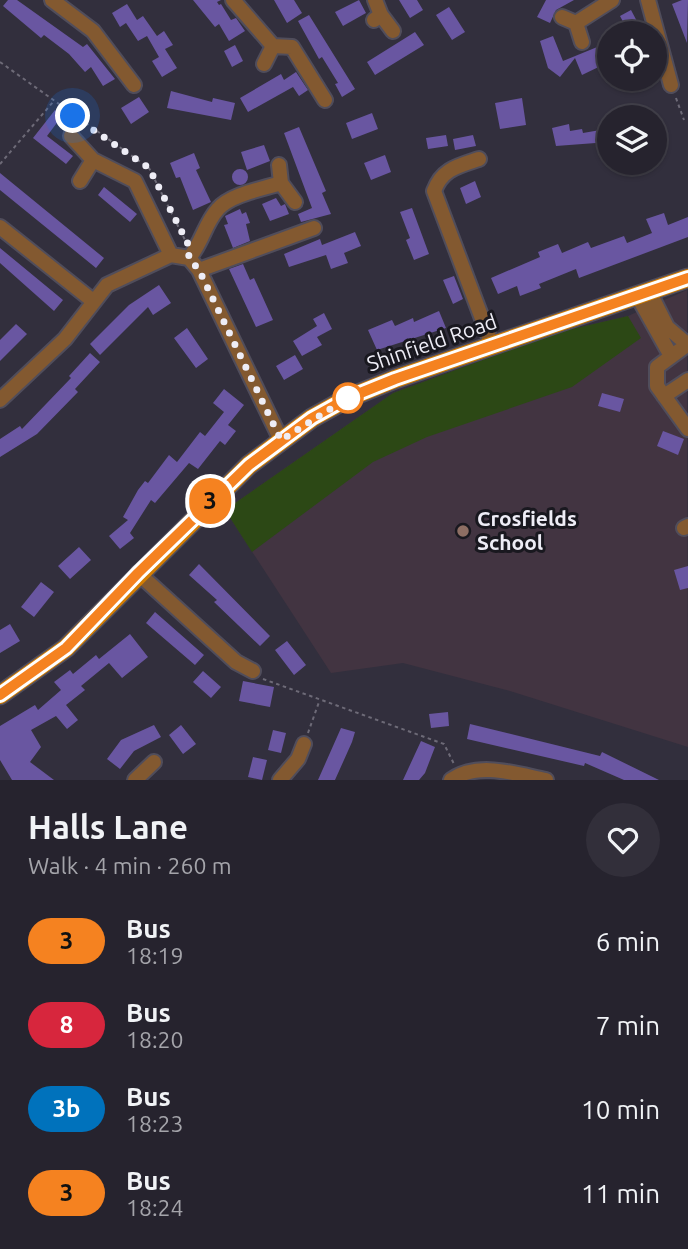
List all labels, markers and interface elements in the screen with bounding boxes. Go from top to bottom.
map controls [597,21,667,175]
button: locate [597,21,667,91]
your location [55,98,90,133]
button: layers [597,105,667,175]
street label: Shinfield Road [364,309,500,376]
unlabelled marker [333,383,363,413]
line badge: 3 [187,478,233,524]
text: 3 [203,487,217,514]
place label: Crosfields School [477,506,577,554]
marker: Crosfields School [455,523,471,539]
button: heart [586,803,660,877]
text: Halls Lane [28,808,188,845]
text: Walk · 4 min · 260 m [28,853,232,878]
text: Bus [126,914,171,943]
text: 3 [60,927,73,954]
text: 6 min [596,927,660,956]
text: 18:19 [126,943,184,968]
text: Bus [126,998,171,1027]
text: 8 [60,1011,73,1038]
text: 7 min [596,1011,660,1040]
text: 18:20 [126,1027,184,1052]
text: Bus [126,1082,171,1111]
text: 3b [53,1095,80,1122]
text: 10 min [581,1095,660,1124]
text: 18:23 [126,1111,184,1136]
text: Bus [126,1166,171,1195]
text: 3 [60,1179,73,1206]
text: 11 min [581,1179,660,1208]
text: 18:24 [126,1195,184,1220]

